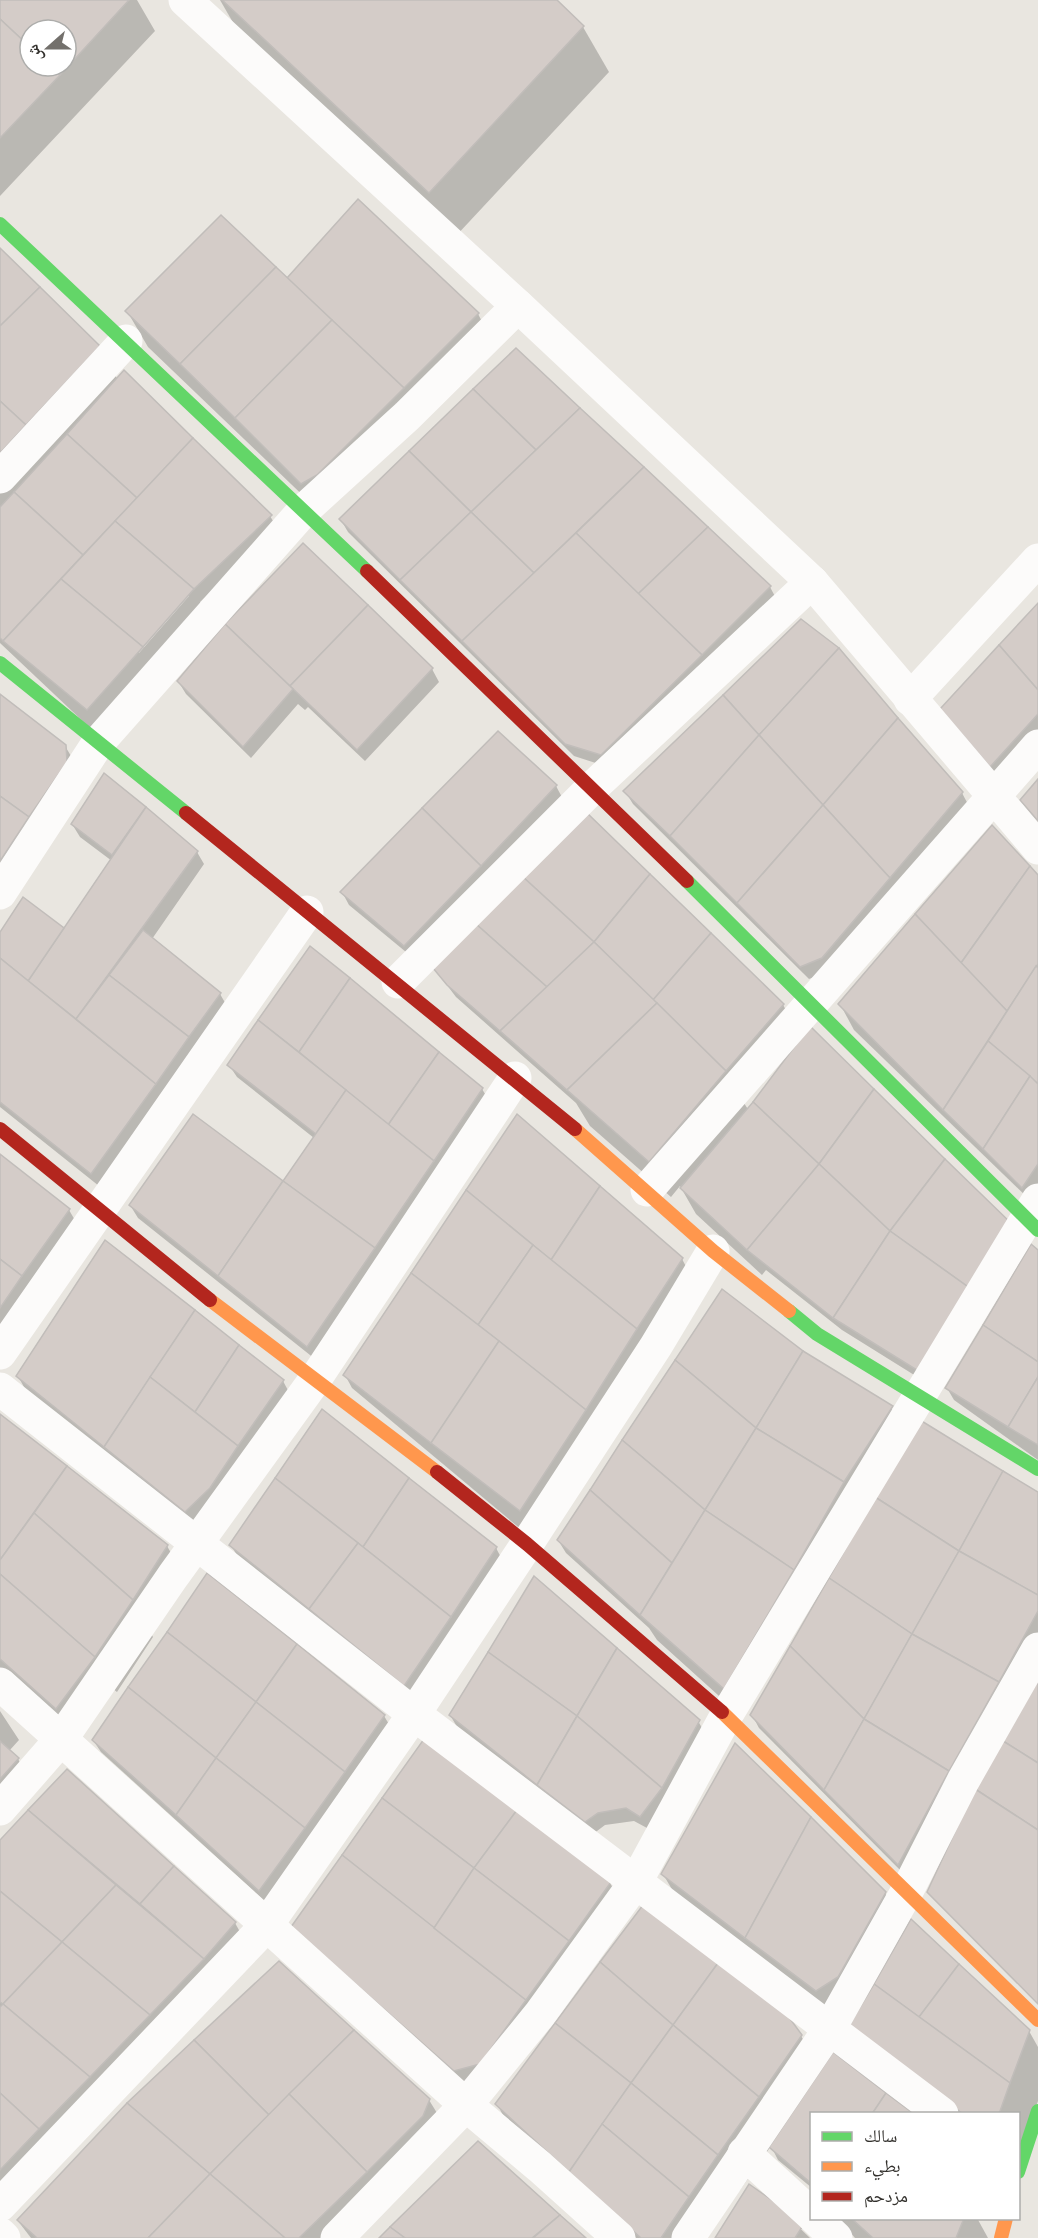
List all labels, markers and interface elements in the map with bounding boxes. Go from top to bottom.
north arrow [18,18,78,78]
text: ش [21,41,47,65]
legend [810,2112,1020,2220]
text: سالك [864,2123,897,2147]
text: بطيء [864,2153,901,2181]
text: مزدحم [864,2183,908,2208]

